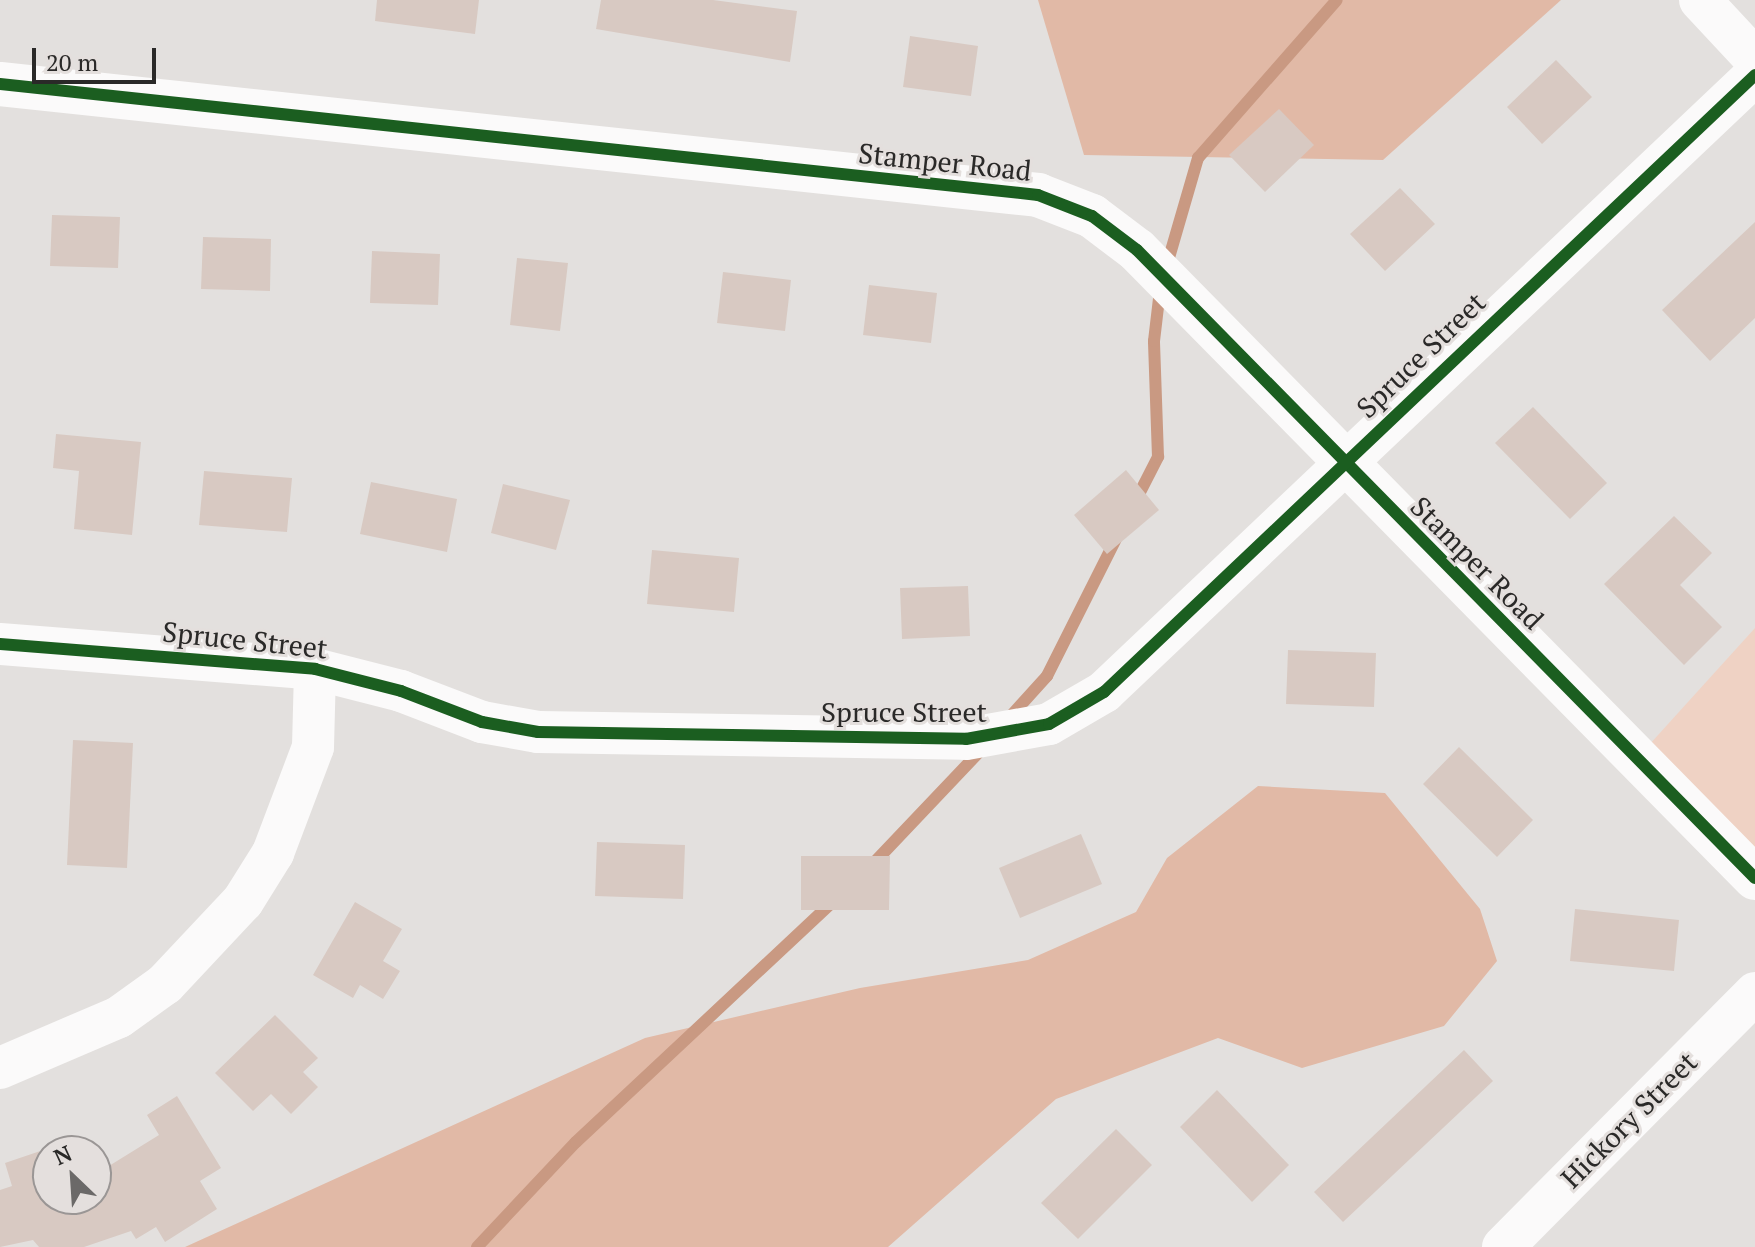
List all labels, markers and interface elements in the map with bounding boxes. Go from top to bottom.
scale bar [36,32,160,82]
text: 20 m [46,46,98,78]
street label: Stamper Road [857,136,1033,188]
street label: Spruce Street [1350,285,1492,425]
street label: Stamper Road [1404,490,1550,636]
street label: Spruce Street [161,615,329,665]
street label: Spruce Street [821,695,987,729]
street label: Hickory Street [1554,1045,1704,1195]
north arrow [32,1135,112,1215]
text: N [49,1138,76,1171]

